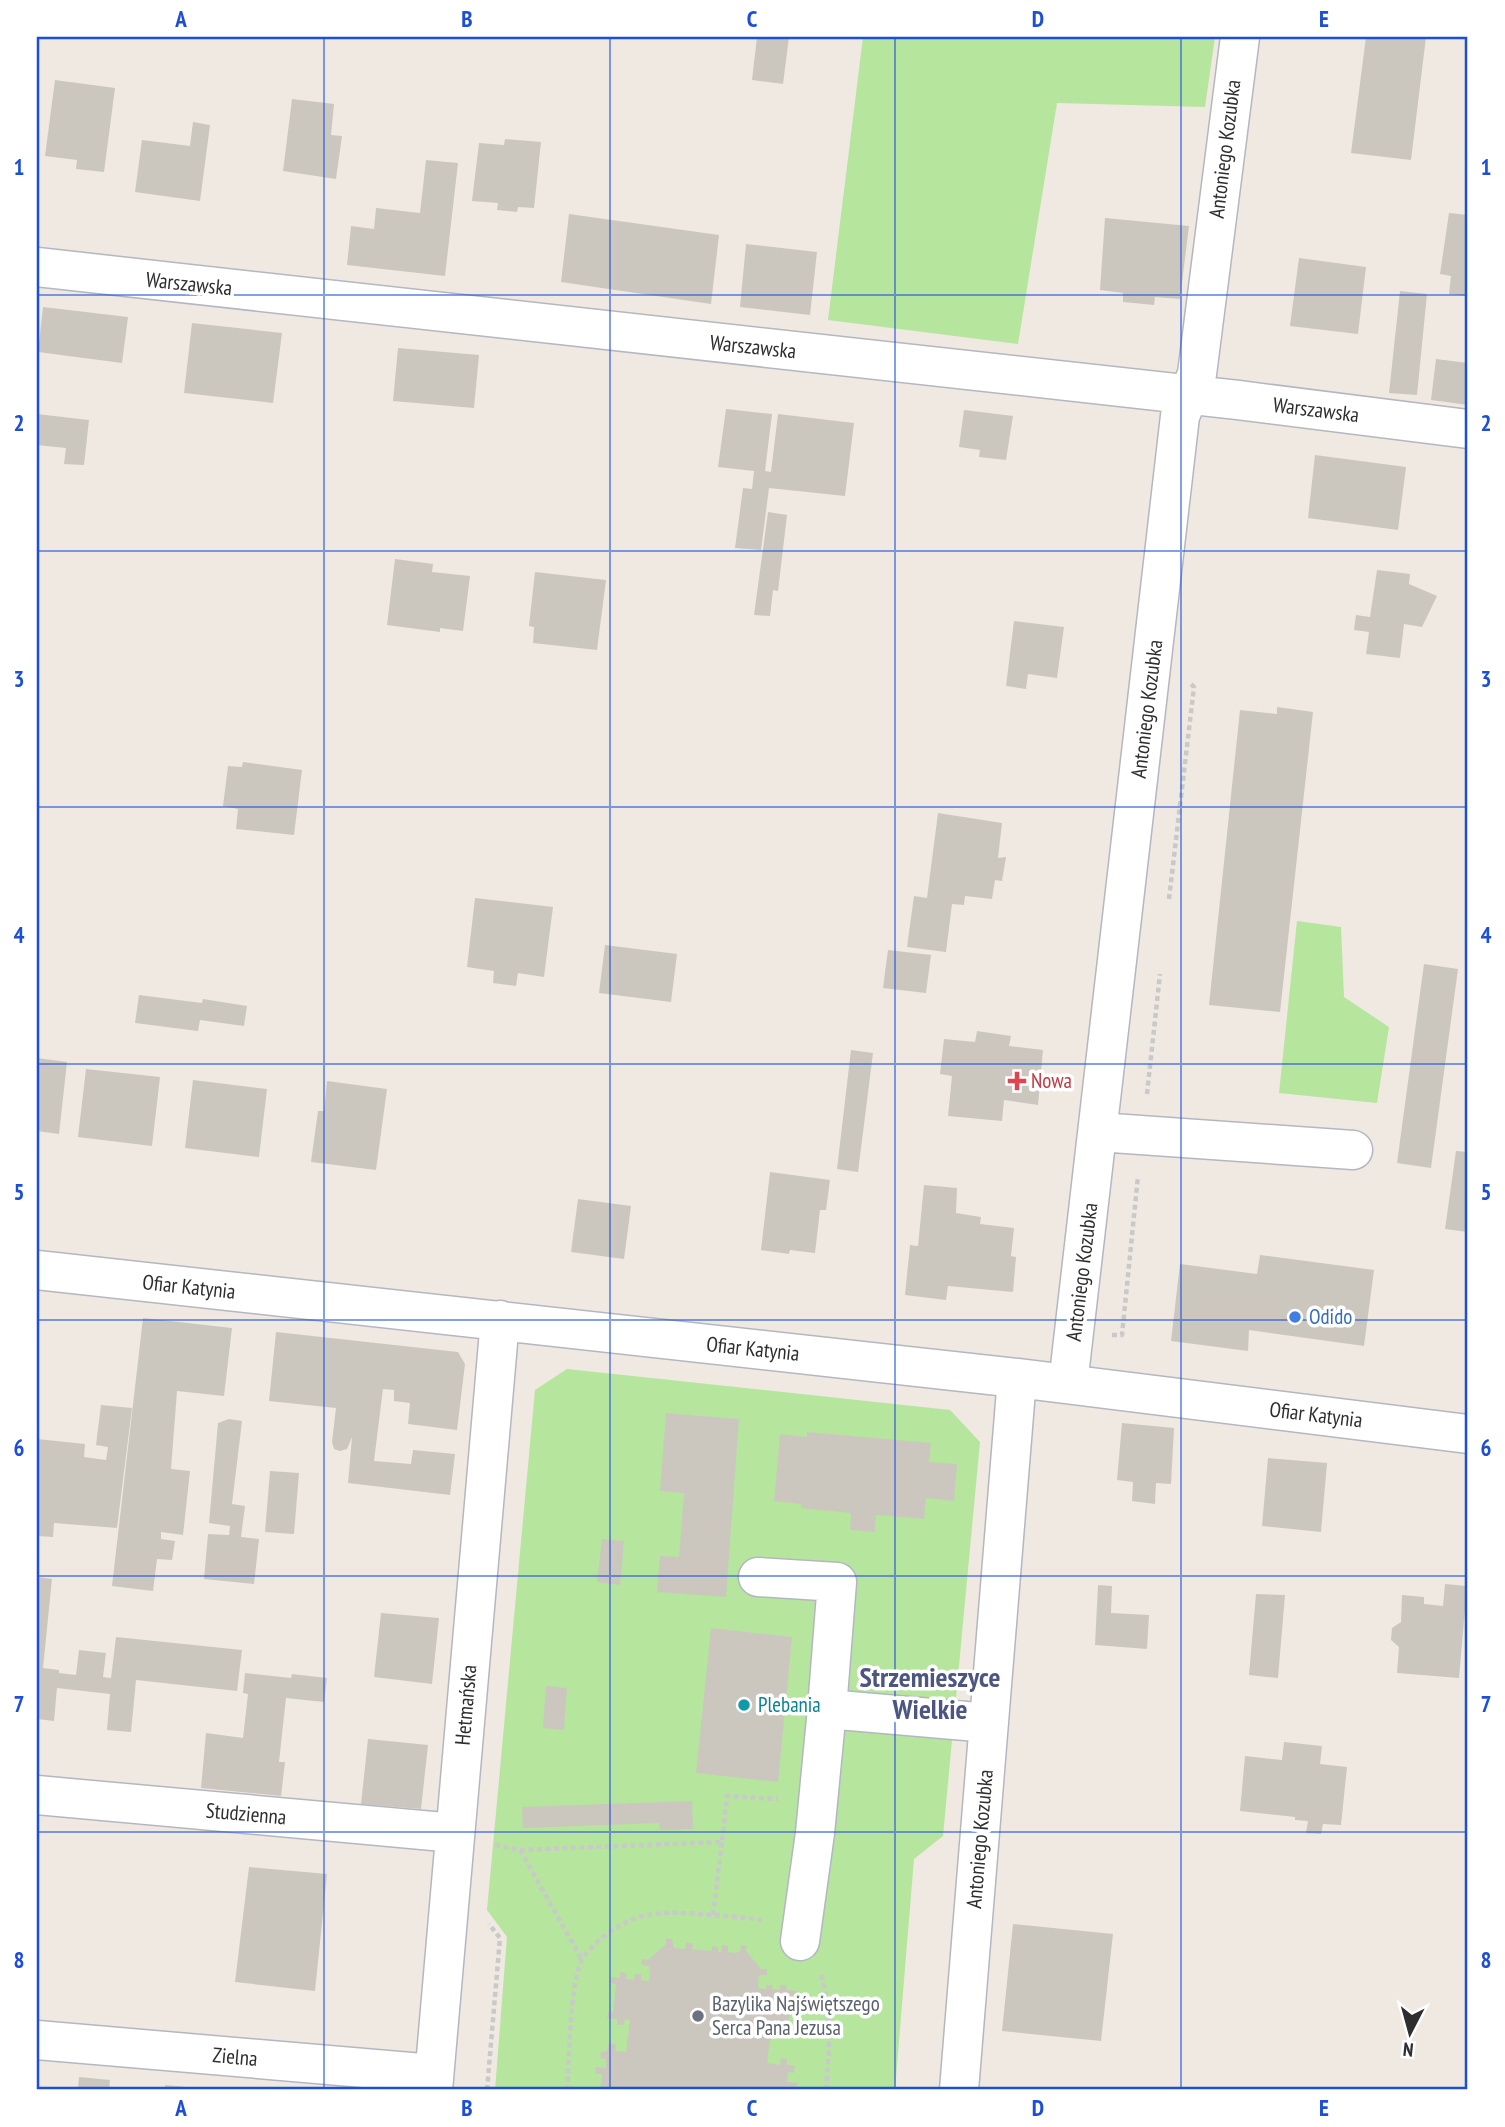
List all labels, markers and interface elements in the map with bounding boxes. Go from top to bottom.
text: A [174,4,187,33]
text: B [461,4,473,33]
text: C [747,4,758,33]
text: D [1032,4,1044,33]
text: E [1319,4,1329,33]
street label: Antoniego Kozubka [1203,78,1246,220]
text: 1 [14,152,25,181]
text: 1 [1481,152,1492,181]
street label: Warszawska [145,266,234,301]
street label: Warszawska [709,329,798,364]
street label: Warszawska [1271,391,1361,428]
text: 2 [14,408,25,437]
text: 2 [1481,408,1492,437]
street label: Antoniego Kozubka [1125,638,1168,780]
text: 3 [14,664,25,693]
text: 3 [1481,664,1492,693]
text: 4 [14,920,25,949]
text: 4 [1481,920,1492,949]
place label: Nowa [1031,1067,1072,1094]
marker: Nowa [1009,1073,1025,1089]
text: 5 [14,1177,25,1206]
text: 5 [1481,1177,1492,1206]
street label: Antoniego Kozubka [1060,1201,1103,1343]
street label: Ofiar Katynia [141,1268,237,1305]
place label: Odido [1309,1303,1352,1330]
marker: Odido [1287,1309,1303,1325]
street label: Ofiar Katynia [705,1330,801,1367]
street label: Ofiar Katynia [1268,1395,1364,1434]
text: 6 [14,1433,25,1462]
text: 6 [1481,1433,1492,1462]
district label: Strzemieszyce Wielkie [860,1658,1000,1727]
street label: Hetmańska [449,1664,482,1746]
text: 7 [14,1689,25,1718]
text: 7 [1481,1689,1492,1718]
place label: Plebania [758,1691,821,1718]
marker: Plebania [736,1697,752,1713]
street label: Antoniego Kozubka [960,1768,999,1910]
street label: Studzienna [205,1797,287,1830]
text: 8 [14,1945,25,1974]
text: 8 [1481,1945,1492,1974]
place label: Bazylika Najświętszego Serca Pana Jezusa [712,1990,880,2041]
north arrow [1376,1997,1446,2068]
marker: Bazylika Najświętszego Serca Pana Jezusa [690,2008,706,2024]
text: N [1402,2037,1415,2062]
street label: Zielna [211,2041,259,2072]
text: A [174,2093,187,2122]
text: B [461,2093,473,2122]
text: C [747,2093,758,2122]
text: D [1032,2093,1044,2122]
text: E [1319,2093,1329,2122]

